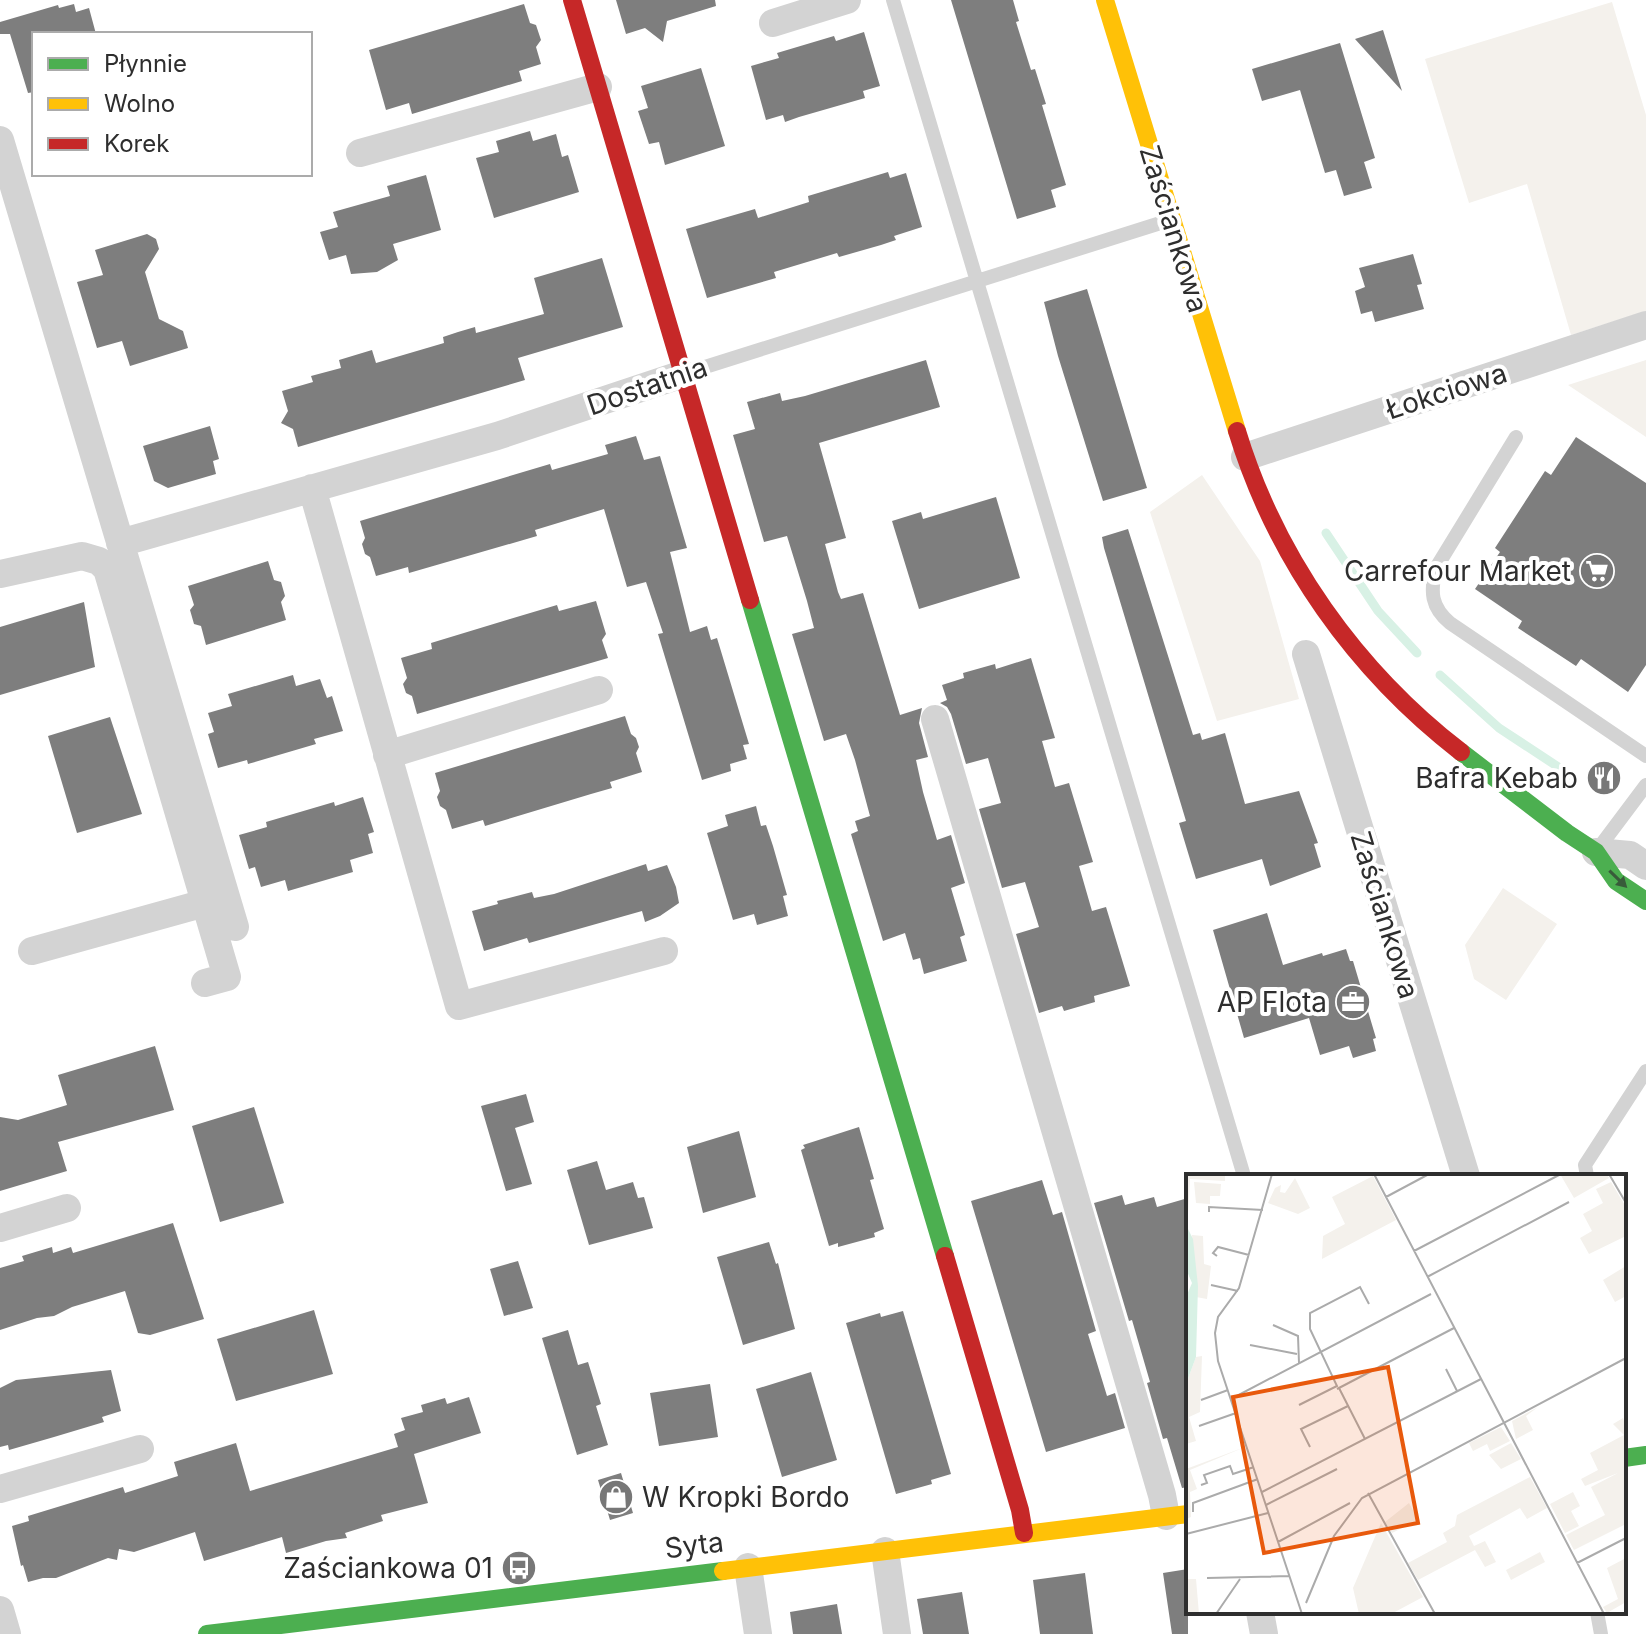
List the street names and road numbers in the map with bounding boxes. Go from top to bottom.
street label: Zaściankowa [1132,141,1216,317]
street label: Dostatnia [582,350,712,422]
street label: Łokciowa [1381,355,1511,427]
street label: Zaściankowa [1343,827,1427,1003]
street label: Syta [663,1525,725,1565]

